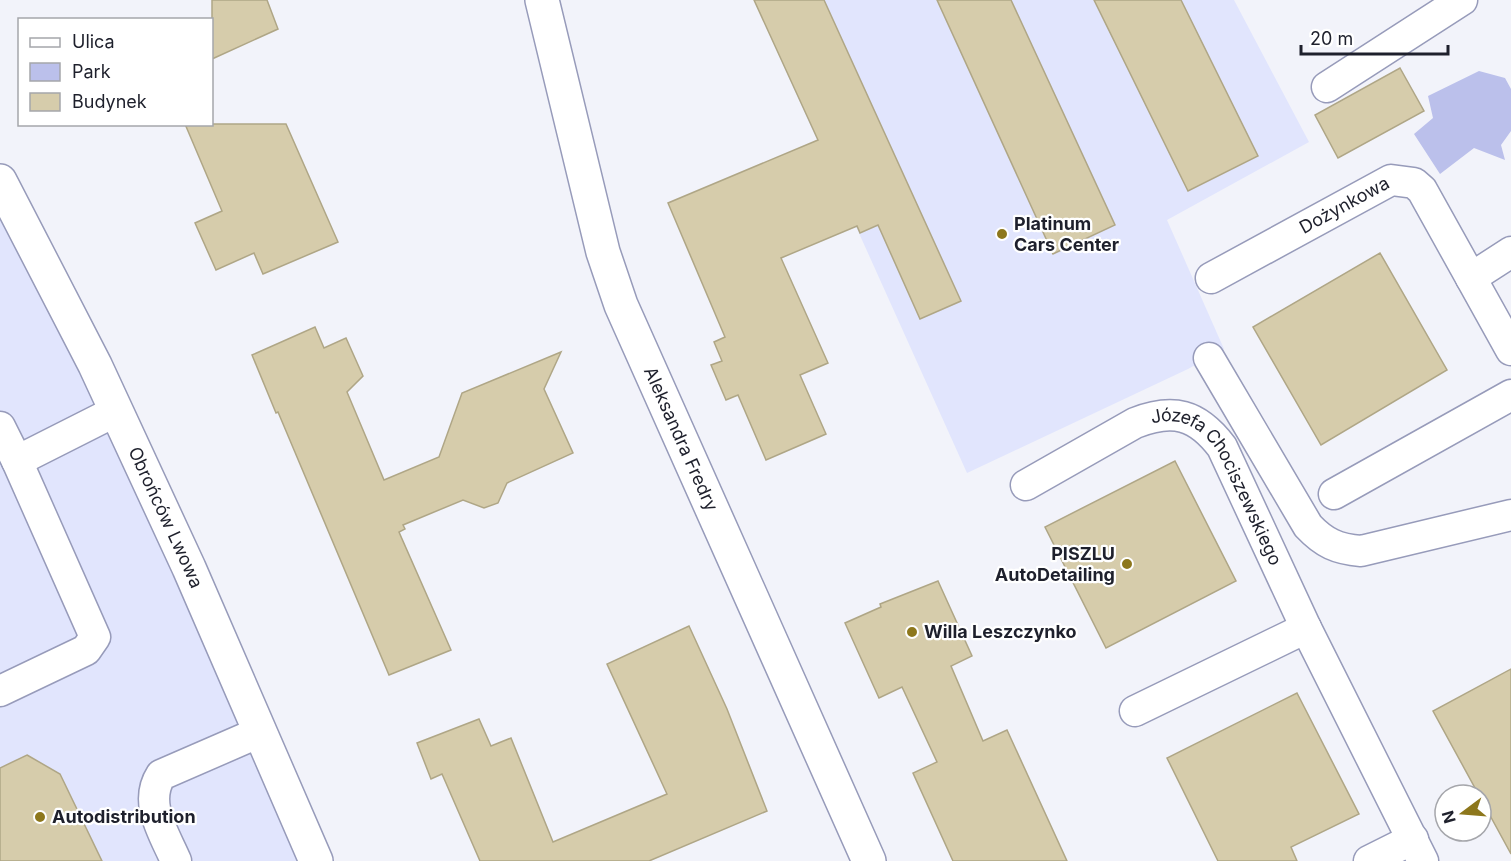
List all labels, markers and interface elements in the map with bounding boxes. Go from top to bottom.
legend [18,18,213,126]
scale bar [1301,18,1448,56]
text: 20 m [1310,28,1353,49]
text: Ulica [72,31,115,52]
text: Park [72,61,111,82]
text: Budynek [72,91,147,112]
street label: Dożynkowa [1296,172,1393,238]
place label: Platinum Cars Center [1014,213,1119,255]
marker: Platinum Cars Center [995,227,1009,241]
street label: Aleksandra Fredry [640,363,723,514]
street label: Józefa Chociszewskiego [1149,404,1286,569]
street label: Obrońców Lwowa [124,443,207,591]
place label: PISZLU AutoDetailing [995,543,1115,585]
marker: PISZLU AutoDetailing [1120,557,1134,571]
place label: Willa Leszczynko [924,621,1077,642]
marker: Willa Leszczynko [905,625,919,639]
north arrow [1433,783,1493,843]
place label: Autodistribution [52,806,196,827]
text: N [1437,809,1460,826]
marker: Autodistribution [33,810,47,824]

